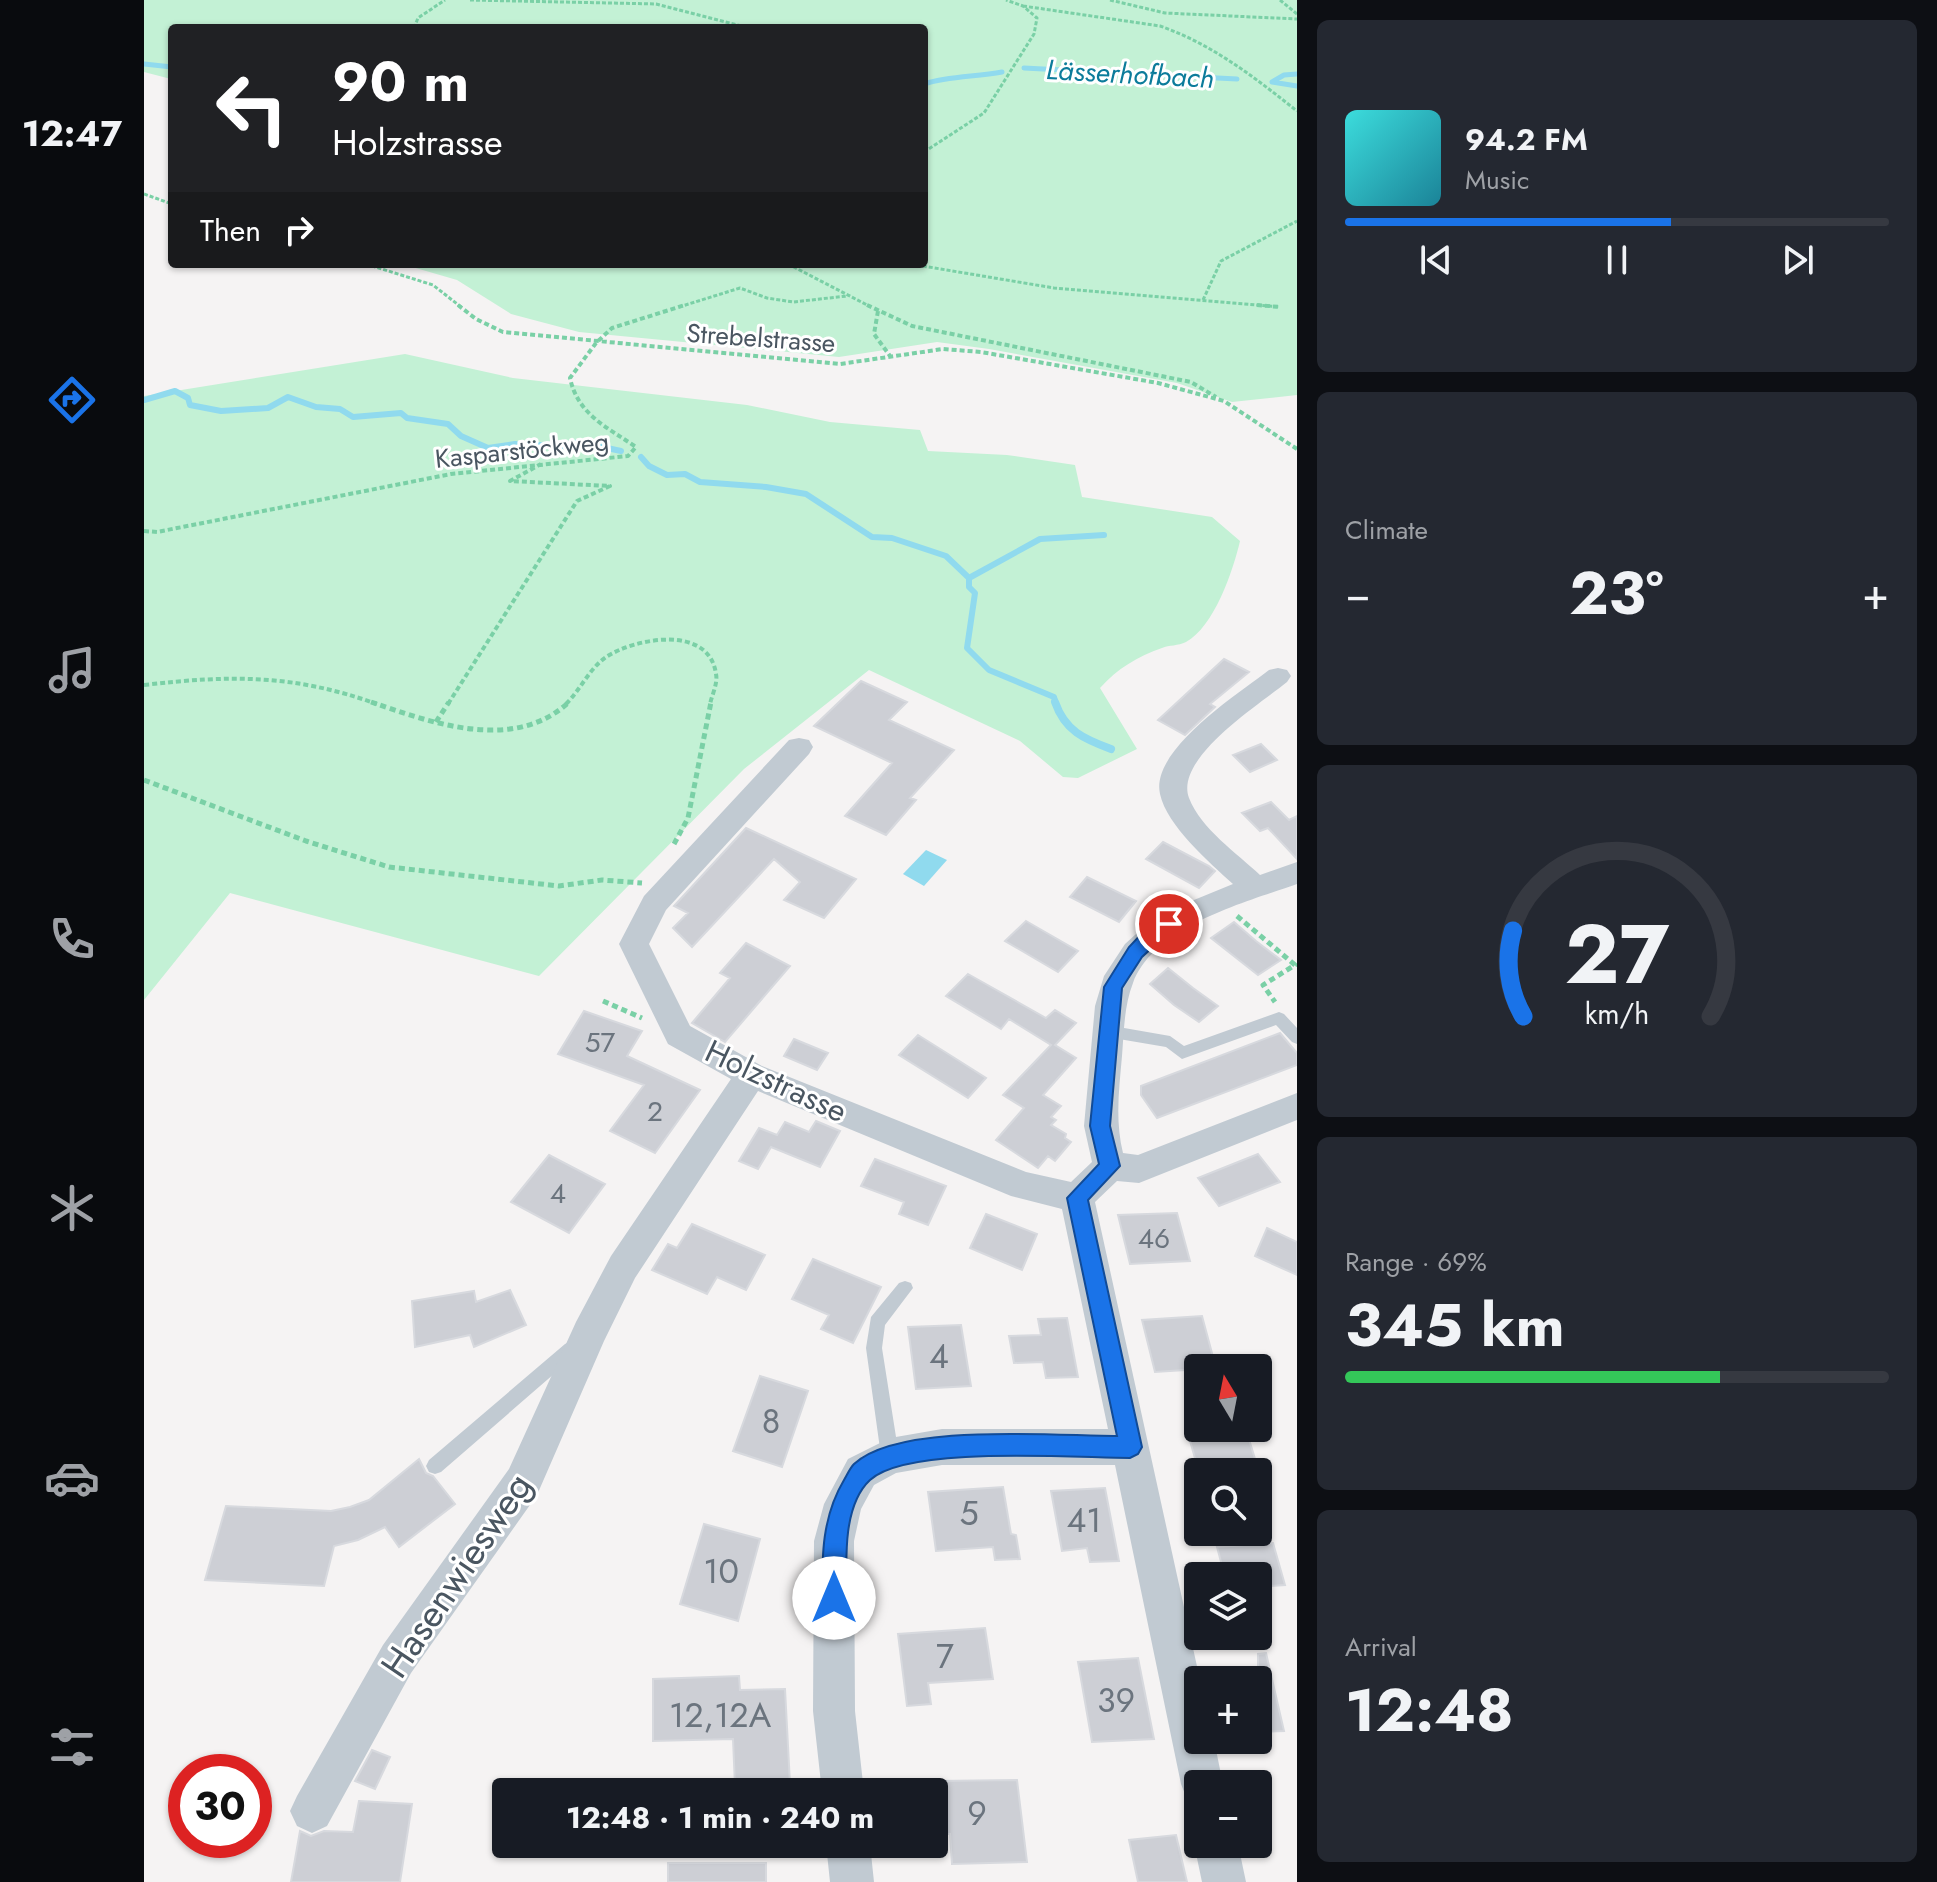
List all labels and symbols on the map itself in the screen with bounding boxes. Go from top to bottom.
water label: Lässerhofbach [1045,49,1215,99]
street label: Strebelstrasse [685,314,837,362]
street label: Kasparstöckweg [433,422,611,478]
pin [1135,890,1203,958]
house number: 57 [585,1022,616,1063]
street label: Holzstrasse [698,1028,854,1134]
house number: 2 [647,1091,663,1132]
house number: 4 [550,1173,566,1214]
house number: 46 [1138,1218,1170,1259]
house number: 4 [929,1332,949,1381]
north arrow [1184,1354,1272,1442]
house number: 8 [762,1397,780,1446]
street label: Hasenwiesweg [367,1461,545,1689]
house number: 5 [959,1489,979,1538]
house number: 41 [1066,1496,1102,1545]
house number: 10 [703,1547,739,1596]
position arrow [792,1556,876,1640]
house number: 7 [936,1632,954,1681]
house number: 39 [1097,1676,1135,1725]
house number: 12,12A [669,1691,772,1740]
speed limit sign: 30 [168,1754,272,1858]
house number: 9 [967,1789,987,1838]

